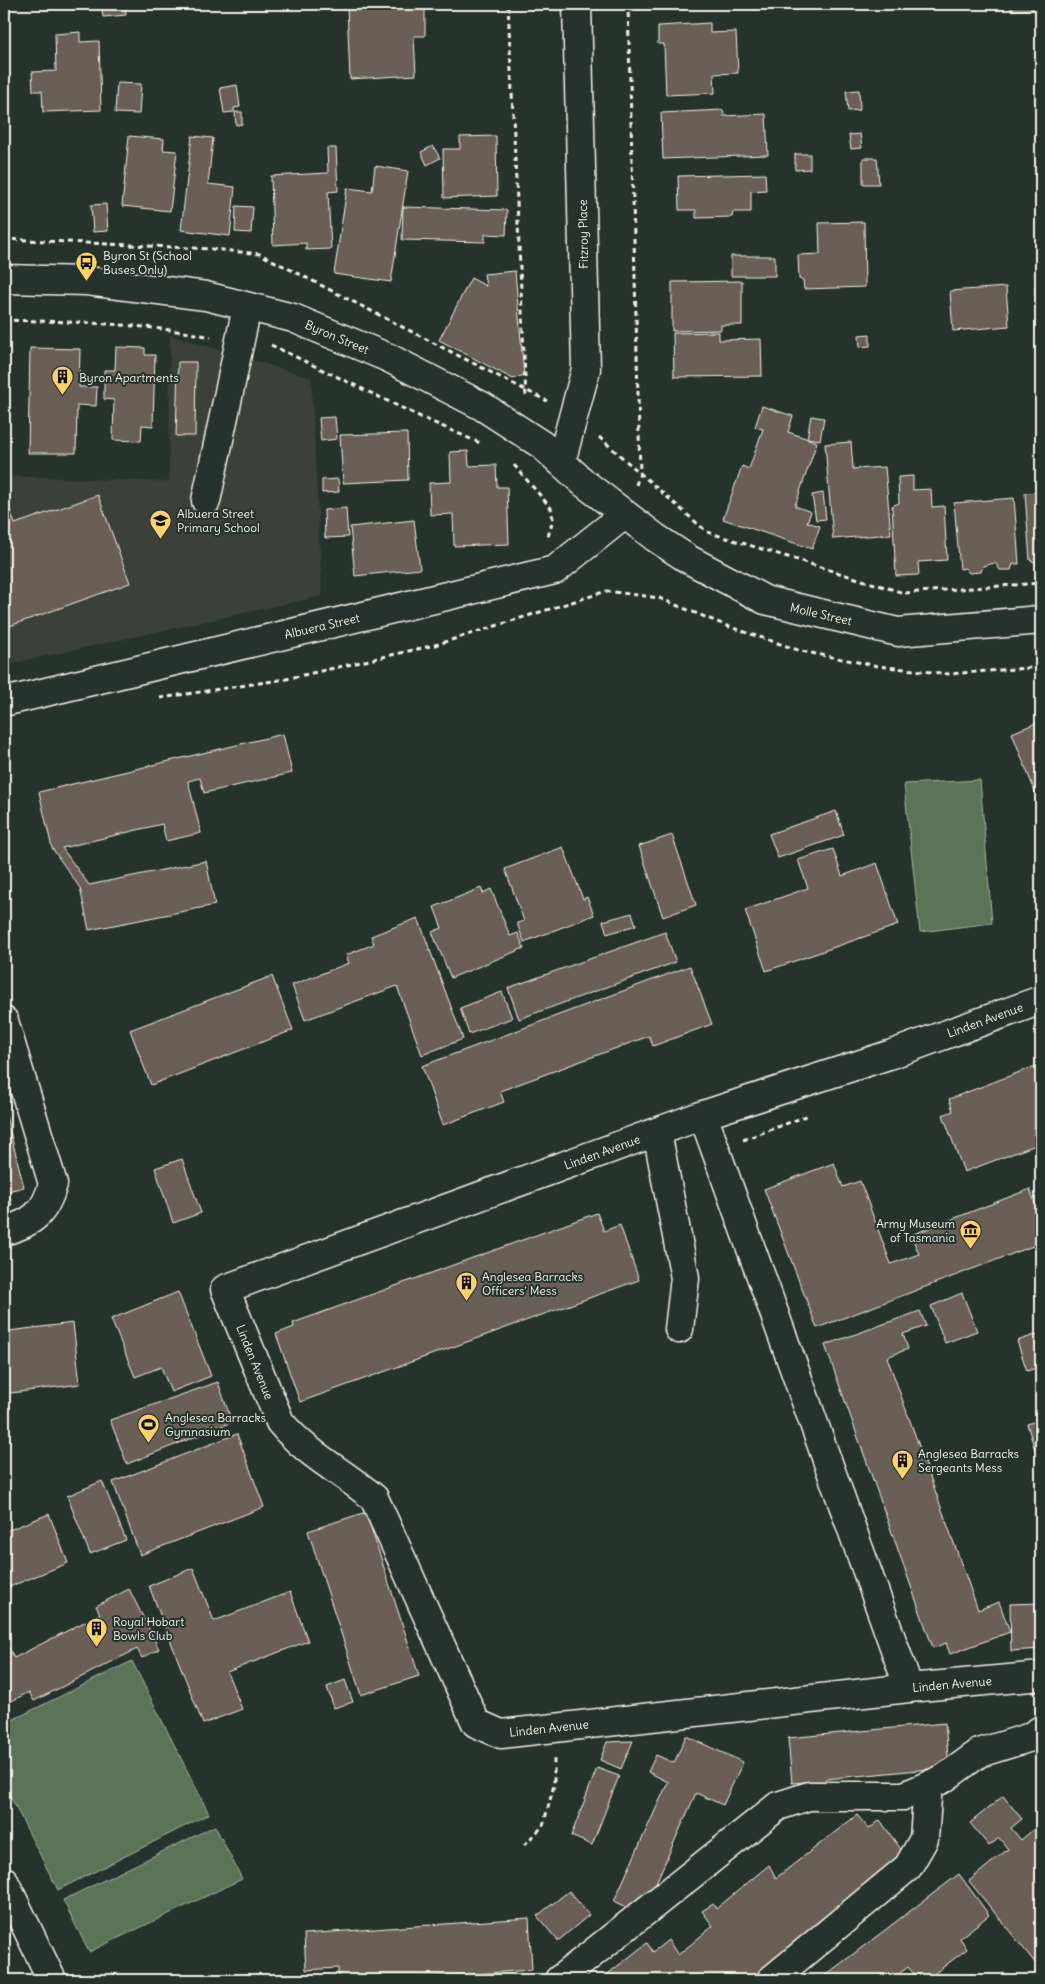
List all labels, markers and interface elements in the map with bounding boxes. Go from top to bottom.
street label: Fitzroy Place [575,199,591,269]
place label: Byron St (School Buses Only) [103,248,192,277]
bus stop icon: Byron St (School Buses Only) [75,250,99,281]
street label: Byron Street [303,317,371,357]
building icon: Byron Apartments [51,365,75,396]
place label: Byron Apartments [79,370,179,385]
place label: Albuera Street Primary School [177,506,260,535]
school or university icon: Albuera Street Primary School [149,508,173,539]
street label: Molle Street [789,600,853,628]
street label: Albuera Street [283,610,361,642]
street label: Linden Avenue [945,999,1025,1041]
street label: Linden Avenue [562,1131,642,1173]
place label: Army Museum of Tasmania [876,1216,955,1245]
museum icon: Army Museum of Tasmania [959,1218,983,1249]
place label: Anglesea Barracks Officers' Mess [482,1269,583,1298]
building icon: Anglesea Barracks Officers' Mess [454,1271,478,1302]
street label: Linden Avenue [233,1322,277,1402]
place label: Anglesea Barracks Gymnasium [165,1410,266,1439]
sports icon: Anglesea Barracks Gymnasium [137,1412,161,1443]
place label: Anglesea Barracks Sergeants Mess [918,1446,1019,1475]
building icon: Anglesea Barracks Sergeants Mess [890,1448,914,1479]
place label: Royal Hobart Bowls Club [113,1614,184,1643]
building icon: Royal Hobart Bowls Club [85,1616,109,1647]
street label: Linden Avenue [912,1673,992,1695]
street label: Linden Avenue [509,1716,589,1740]

